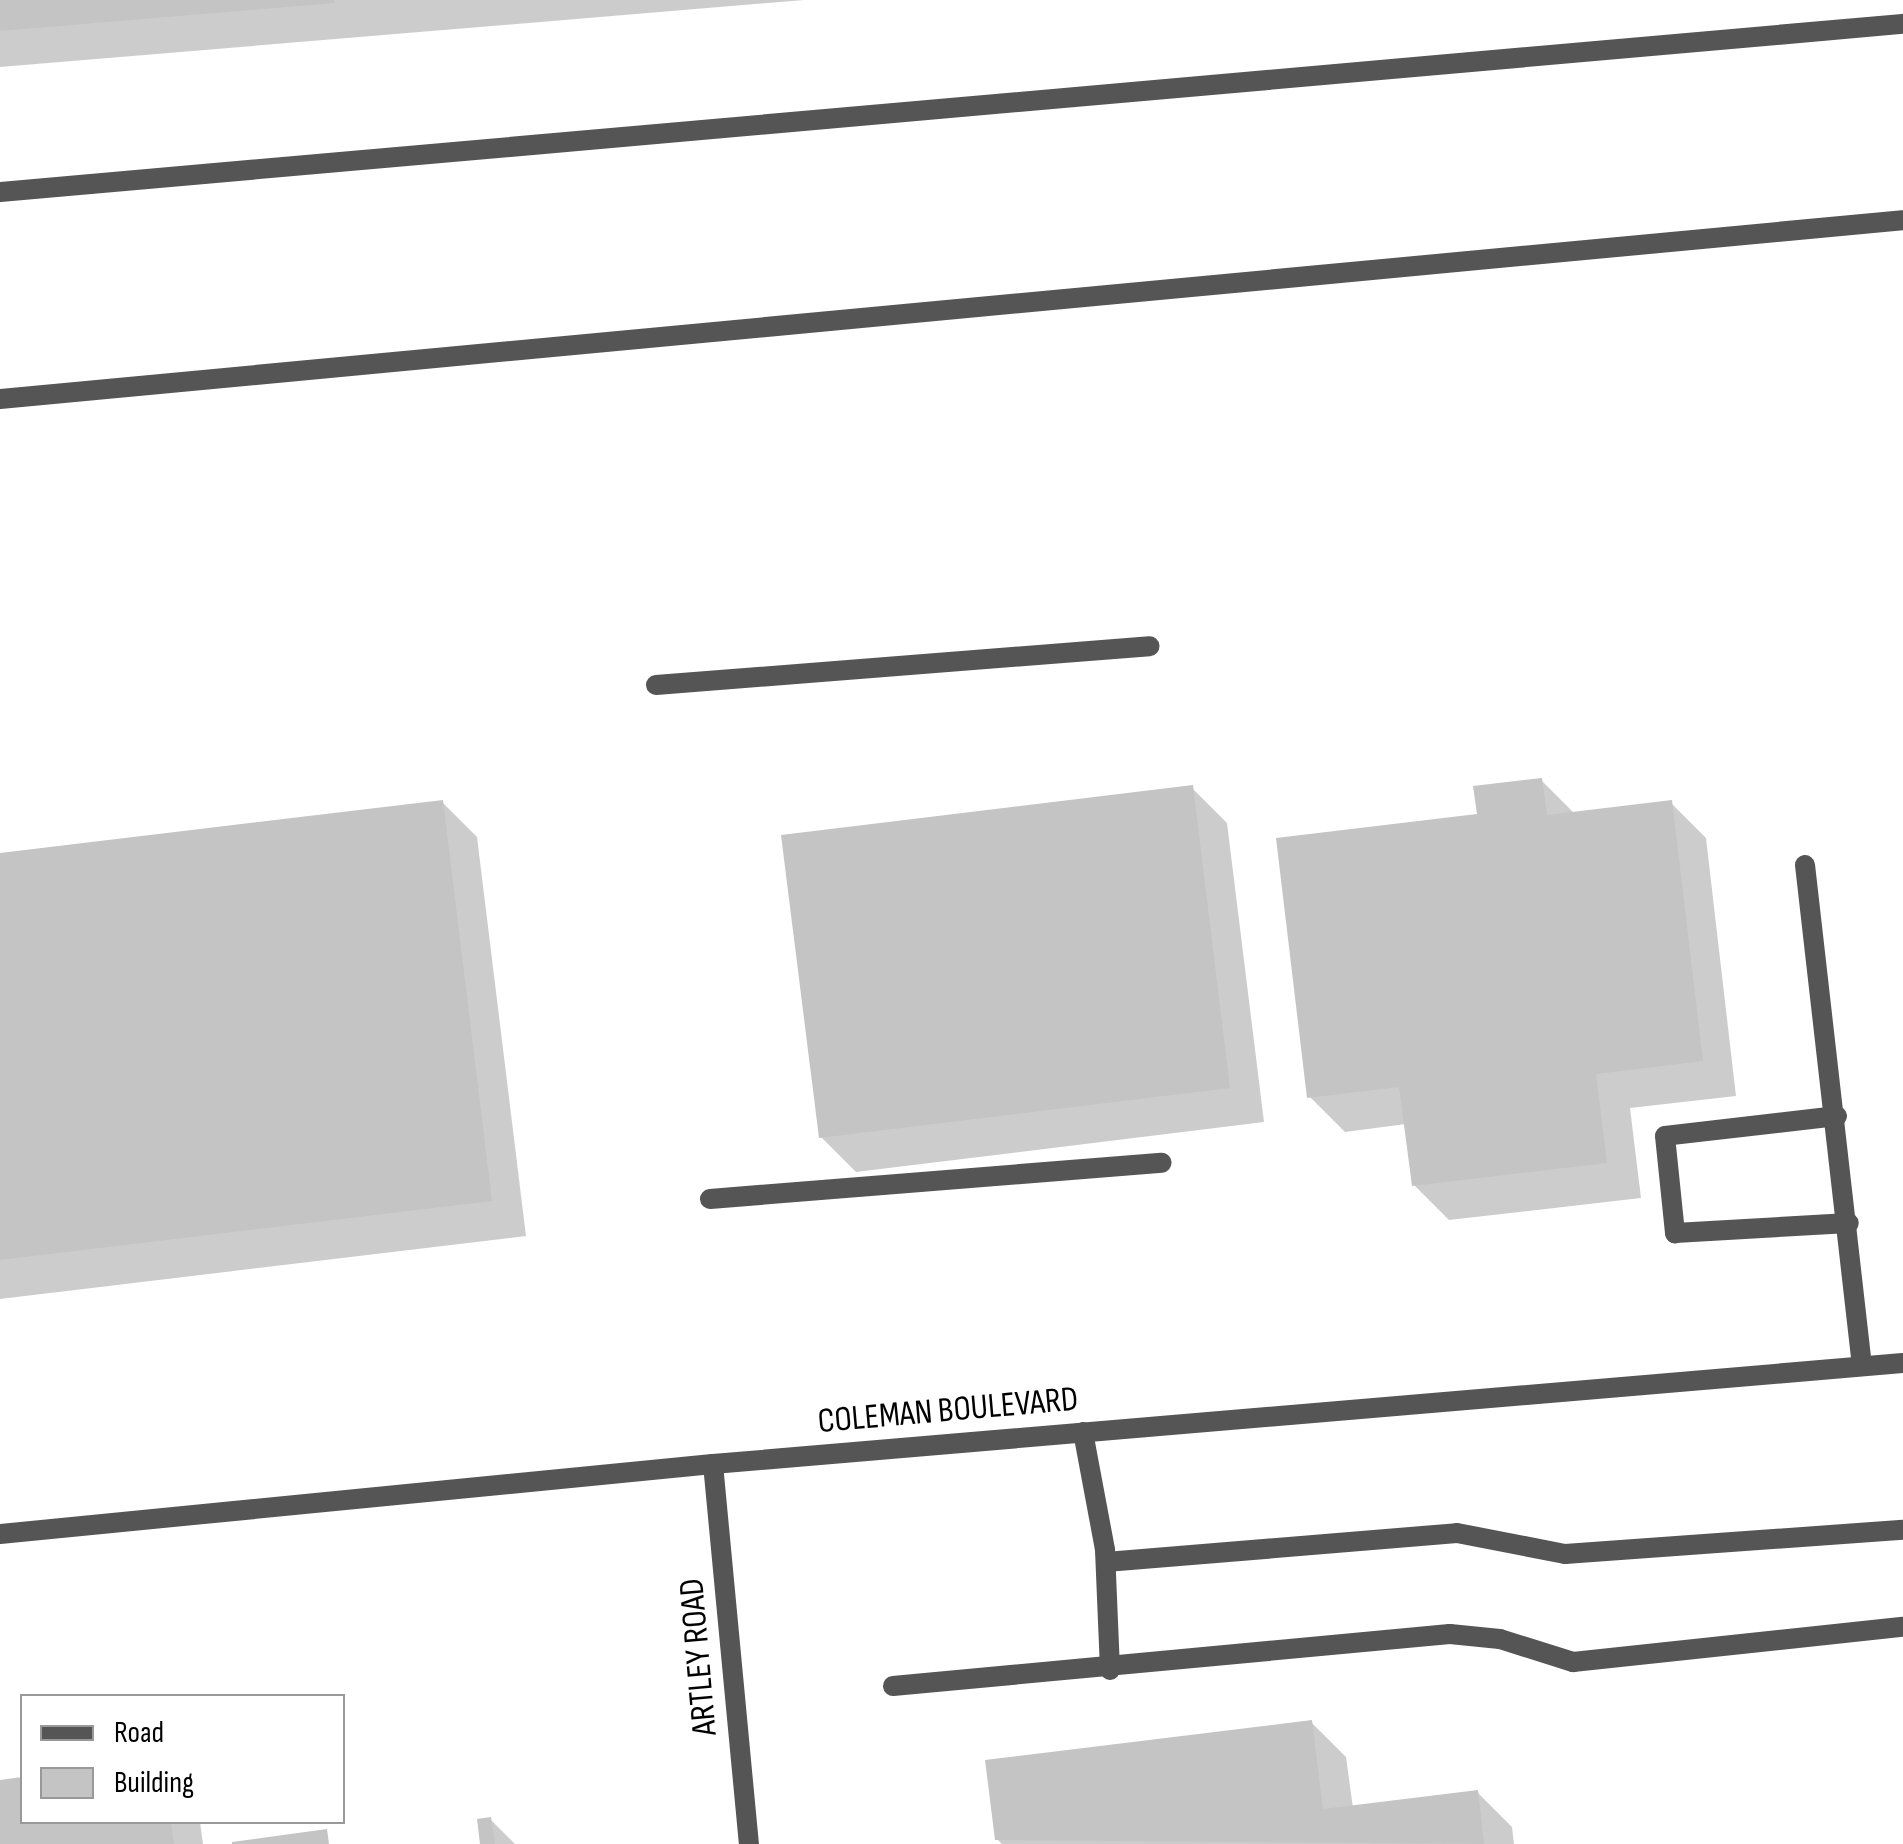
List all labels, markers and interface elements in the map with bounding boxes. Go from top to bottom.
street label: COLEMAN BOULEVARD [816,1379,1080,1443]
street label: ARTLEY ROAD [671,1577,727,1737]
legend [20,1694,345,1824]
text: Road [114,1715,164,1751]
text: Building [114,1765,194,1801]

